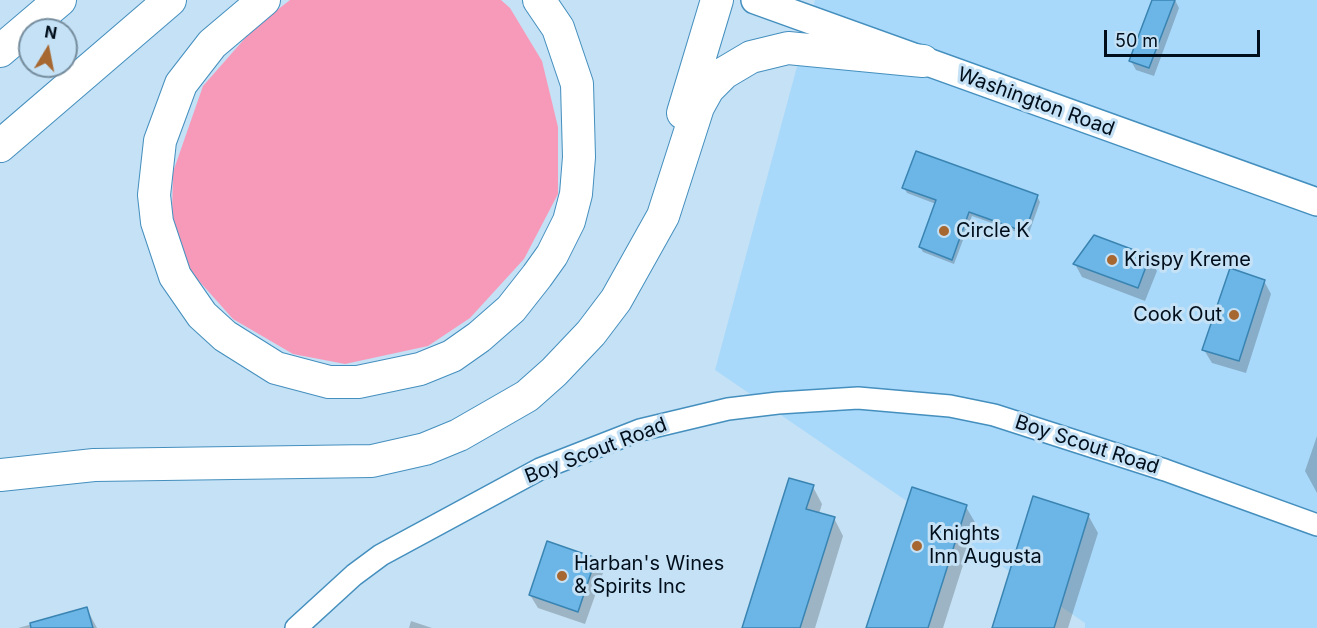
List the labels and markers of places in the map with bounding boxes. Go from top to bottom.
place label: Circle K [956,219,1030,243]
marker: Circle K [937,224,951,238]
place label: Krispy Kreme [1124,248,1251,272]
marker: Krispy Kreme [1105,253,1119,267]
place label: Cook Out [1133,303,1222,327]
marker: Cook Out [1227,308,1241,322]
place label: Knights Inn Augusta [929,522,1042,569]
marker: Knights Inn Augusta [910,539,924,553]
place label: Harban's Wines & Spirits Inc [574,552,724,599]
marker: Harban's Wines & Spirits Inc [555,569,569,583]

